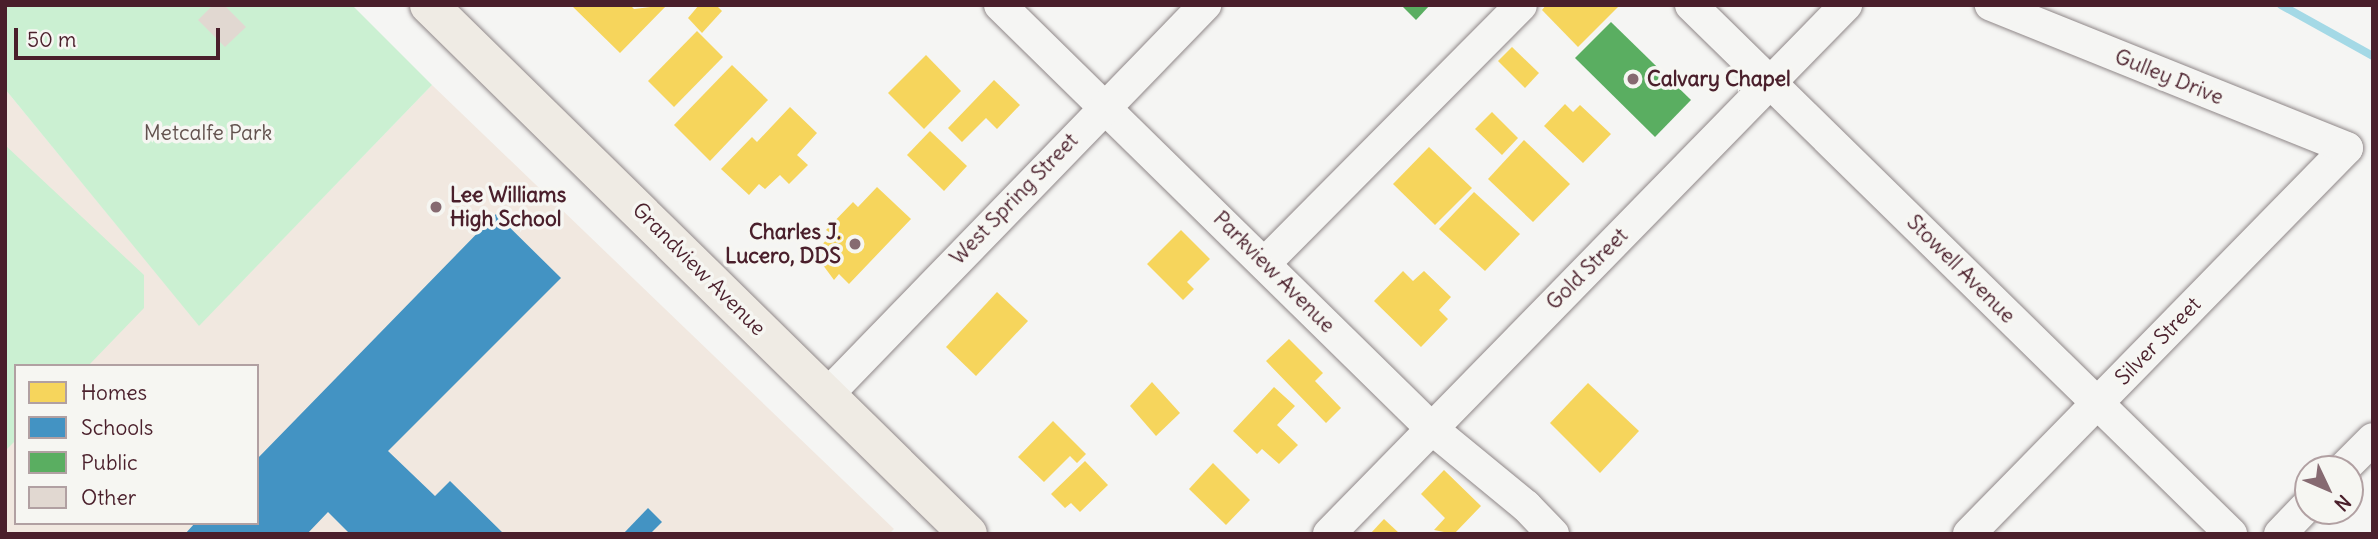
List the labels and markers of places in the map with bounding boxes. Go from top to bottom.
place label: Calvary Chapel [1647,66,1791,92]
marker: Calvary Chapel [1625,71,1641,87]
place label: Lee Williams High School [450,182,566,232]
marker: Lee Williams High School [428,199,444,215]
place label: Charles J. Lucero, DDS [725,219,841,269]
marker: Charles J. Lucero, DDS [847,236,863,252]

